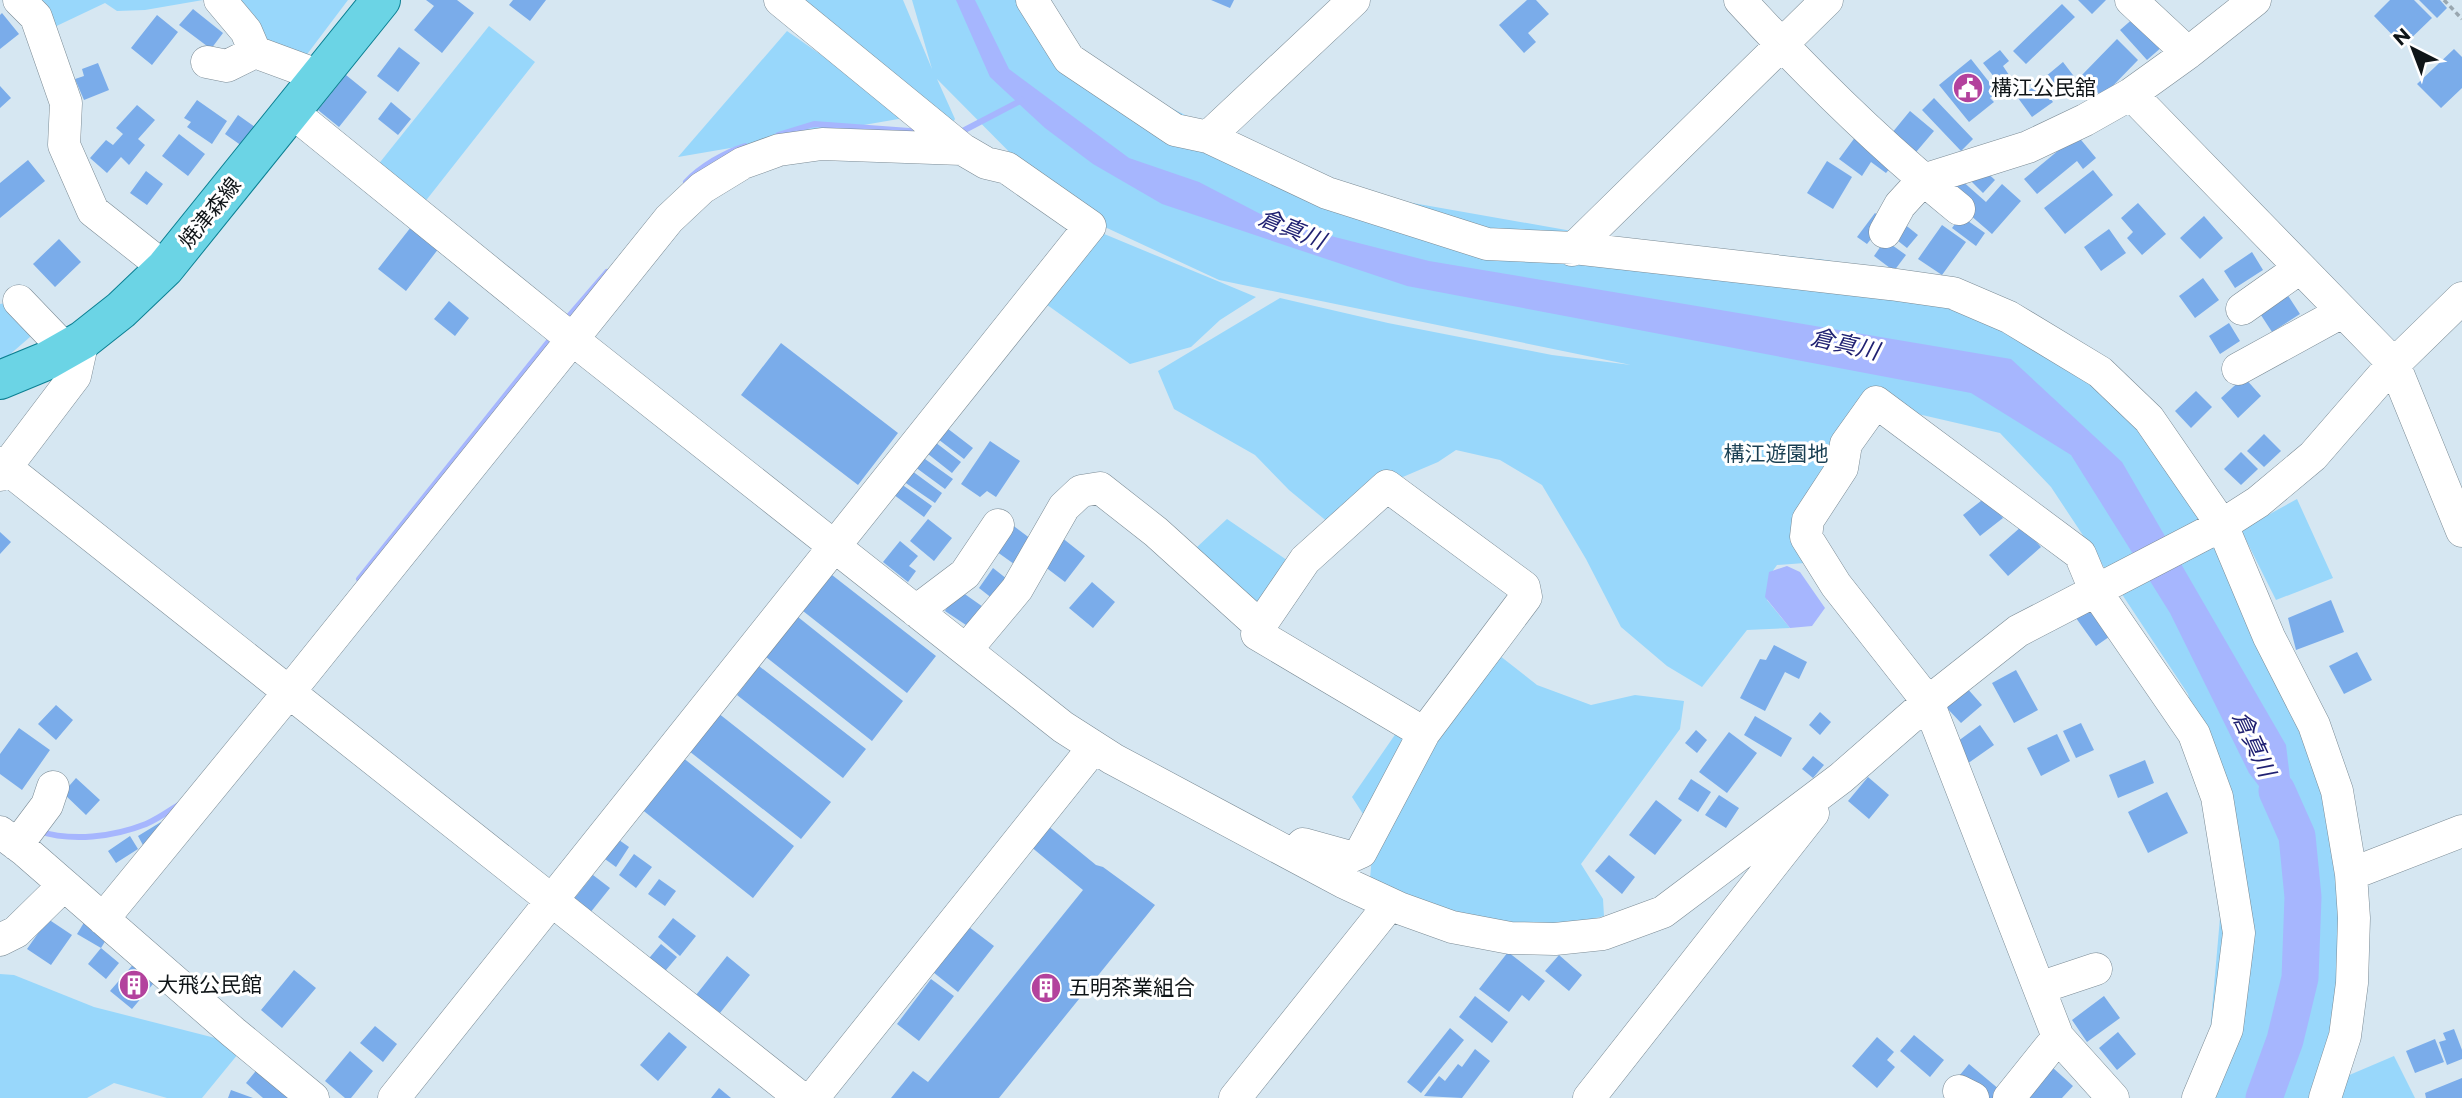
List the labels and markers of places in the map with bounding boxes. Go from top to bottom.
public building icon: 構江公民舘 [1951,71,1985,105]
place label: 構江公民舘 [1991,75,2096,100]
building icon: 大飛公民館 [117,968,151,1002]
building icon: 五明茶業組合 [1029,971,1063,1005]
place label: 大飛公民館 [157,972,262,997]
place label: 五明茶業組合 [1069,975,1195,1000]

